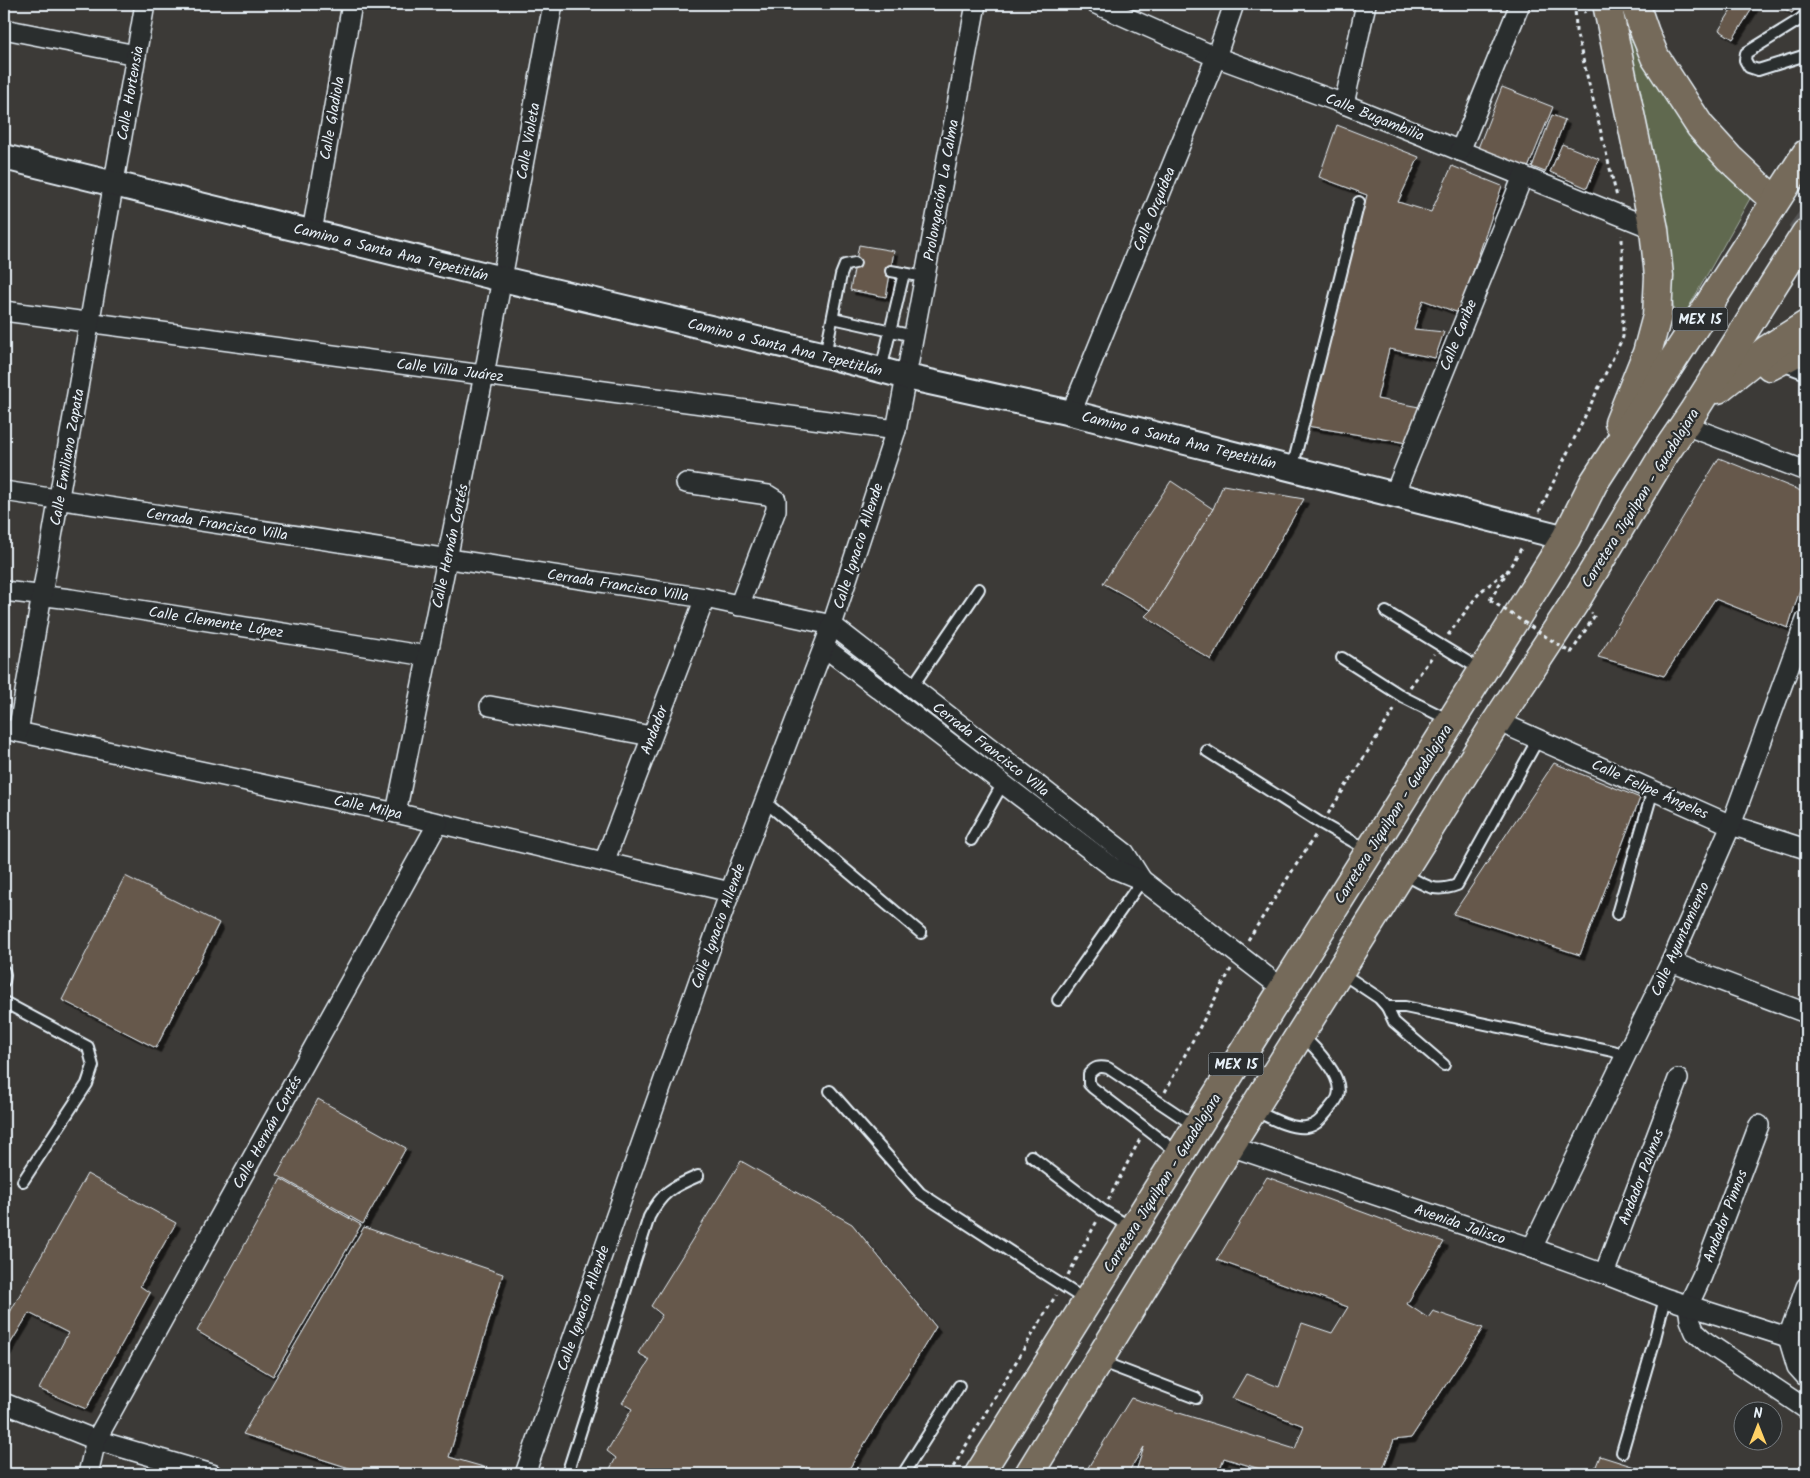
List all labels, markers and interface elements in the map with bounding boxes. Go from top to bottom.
street label: Calle Hortensia [111,44,151,142]
street label: Calle Gladiola [314,74,352,162]
street label: Calle Bugambilia [1322,87,1428,149]
street label: Calle Violeta [510,101,548,182]
street label: Prolongación La Calma [918,117,966,263]
street label: Calle Orquídea [1127,163,1183,255]
street label: Camino a Santa Ana Tepetitlán [291,217,491,289]
street label: Calle Caribe [1434,296,1484,375]
road number: MEX 15 [1672,308,1728,330]
street label: Camino a Santa Ana Tepetitlán [685,312,885,384]
street label: Calle Villa Juárez [395,353,505,390]
street label: Calle Emiliano Zapata [44,387,92,528]
street label: Carretera Jiquilpan - Guadalajara [1576,404,1706,593]
street label: Camino a Santa Ana Tepetitlán [1079,405,1279,477]
street label: Calle Ignacio Allende [827,480,891,613]
street label: Calle Hernán Cortés [426,481,476,611]
street label: Cerrada Francisco Villa [144,502,289,548]
street label: Cerrada Francisco Villa [545,563,690,609]
street label: Calle Clemente López [147,600,285,646]
street label: Cerrada Francisco Villa [927,696,1054,803]
street label: Andador [635,701,676,758]
street label: Carretera Jiquilpan - Guadalajara [1329,720,1459,909]
street label: Calle Felipe Ángeles [1587,753,1712,827]
street label: Calle Milpa [331,789,404,827]
street label: Calle Ignacio Allende [685,860,753,992]
street label: Calle Ayuntamiento [1645,878,1717,1001]
road number: MEX 15 [1208,1052,1264,1076]
street label: Calle Hernán Cortés [227,1071,309,1194]
street label: Carretera Jiquilpan - Guadalajara [1098,1089,1228,1278]
street label: Andador Palmas [1613,1125,1671,1229]
street label: Andador Pinnos [1697,1166,1755,1266]
street label: Avenida Jalisco [1411,1198,1509,1252]
street label: Calle Ignacio Allende [551,1242,617,1374]
north arrow [1732,1400,1782,1450]
text: N [1754,1403,1763,1425]

